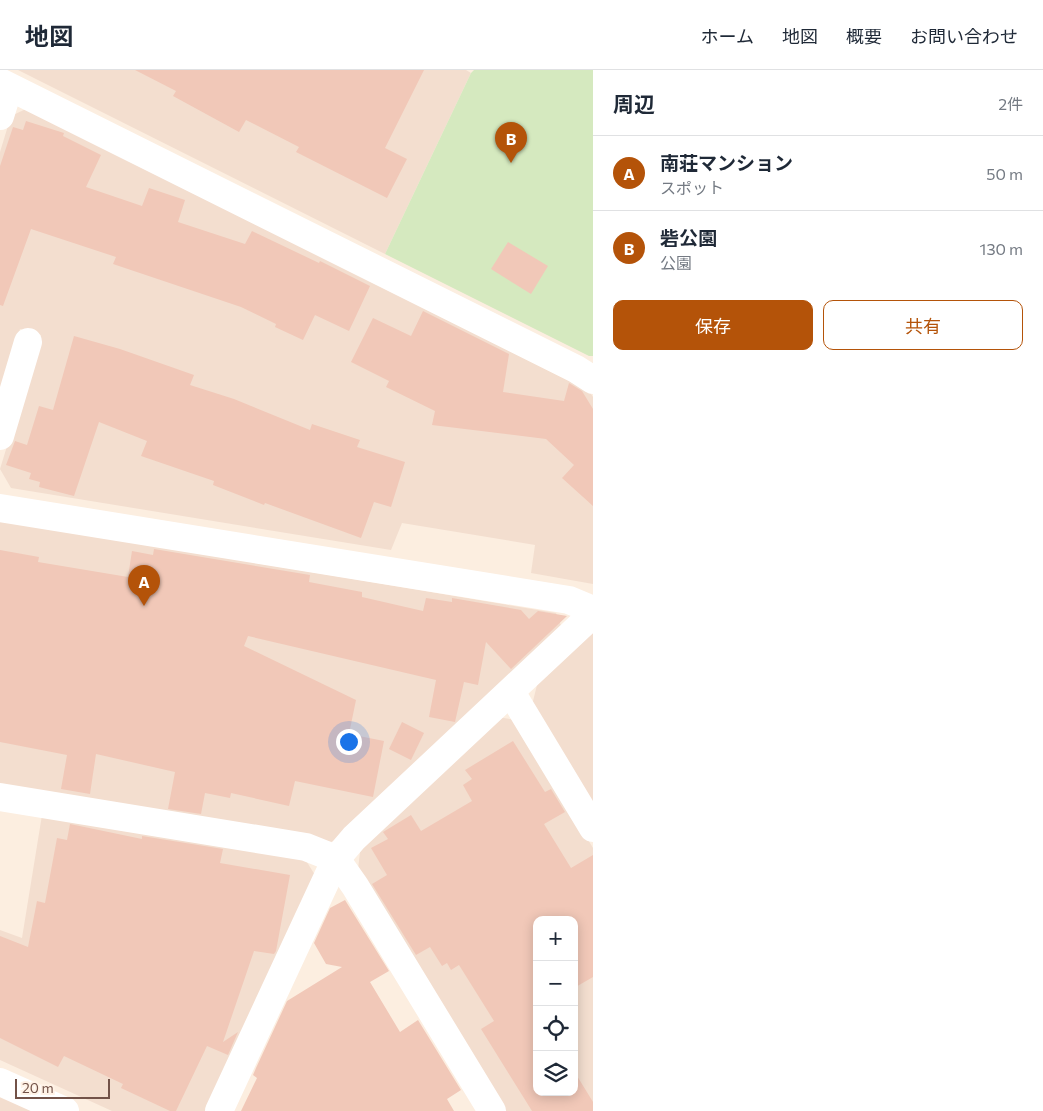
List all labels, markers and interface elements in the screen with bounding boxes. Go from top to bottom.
text: 地図 [25,21,73,50]
text: ホーム [701,25,754,47]
text: 地図 [782,25,818,47]
text: 概要 [846,25,882,47]
text: お問い合わせ [910,25,1018,47]
text: 周辺 [613,91,655,116]
text: 2件 [998,94,1023,113]
pin: B [495,122,527,163]
text: 南荘マンション [660,151,793,174]
text: A [623,164,635,183]
text: 50 m [986,164,1023,183]
text: スポット [660,178,724,197]
text: 砦公園 [660,226,717,249]
text: B [624,239,634,258]
text: 130 m [980,239,1023,258]
text: 公園 [660,253,692,272]
button: 保存 [613,300,813,350]
button: 共有 [823,300,1023,350]
pin: A [128,565,160,606]
your location [336,729,362,755]
map controls [533,916,578,1096]
button: + [533,916,578,961]
button: − [533,961,578,1006]
button: locate [533,1006,578,1051]
button: layers [533,1051,578,1096]
scale bar [15,1076,110,1099]
text: 20 m [22,1079,54,1096]

